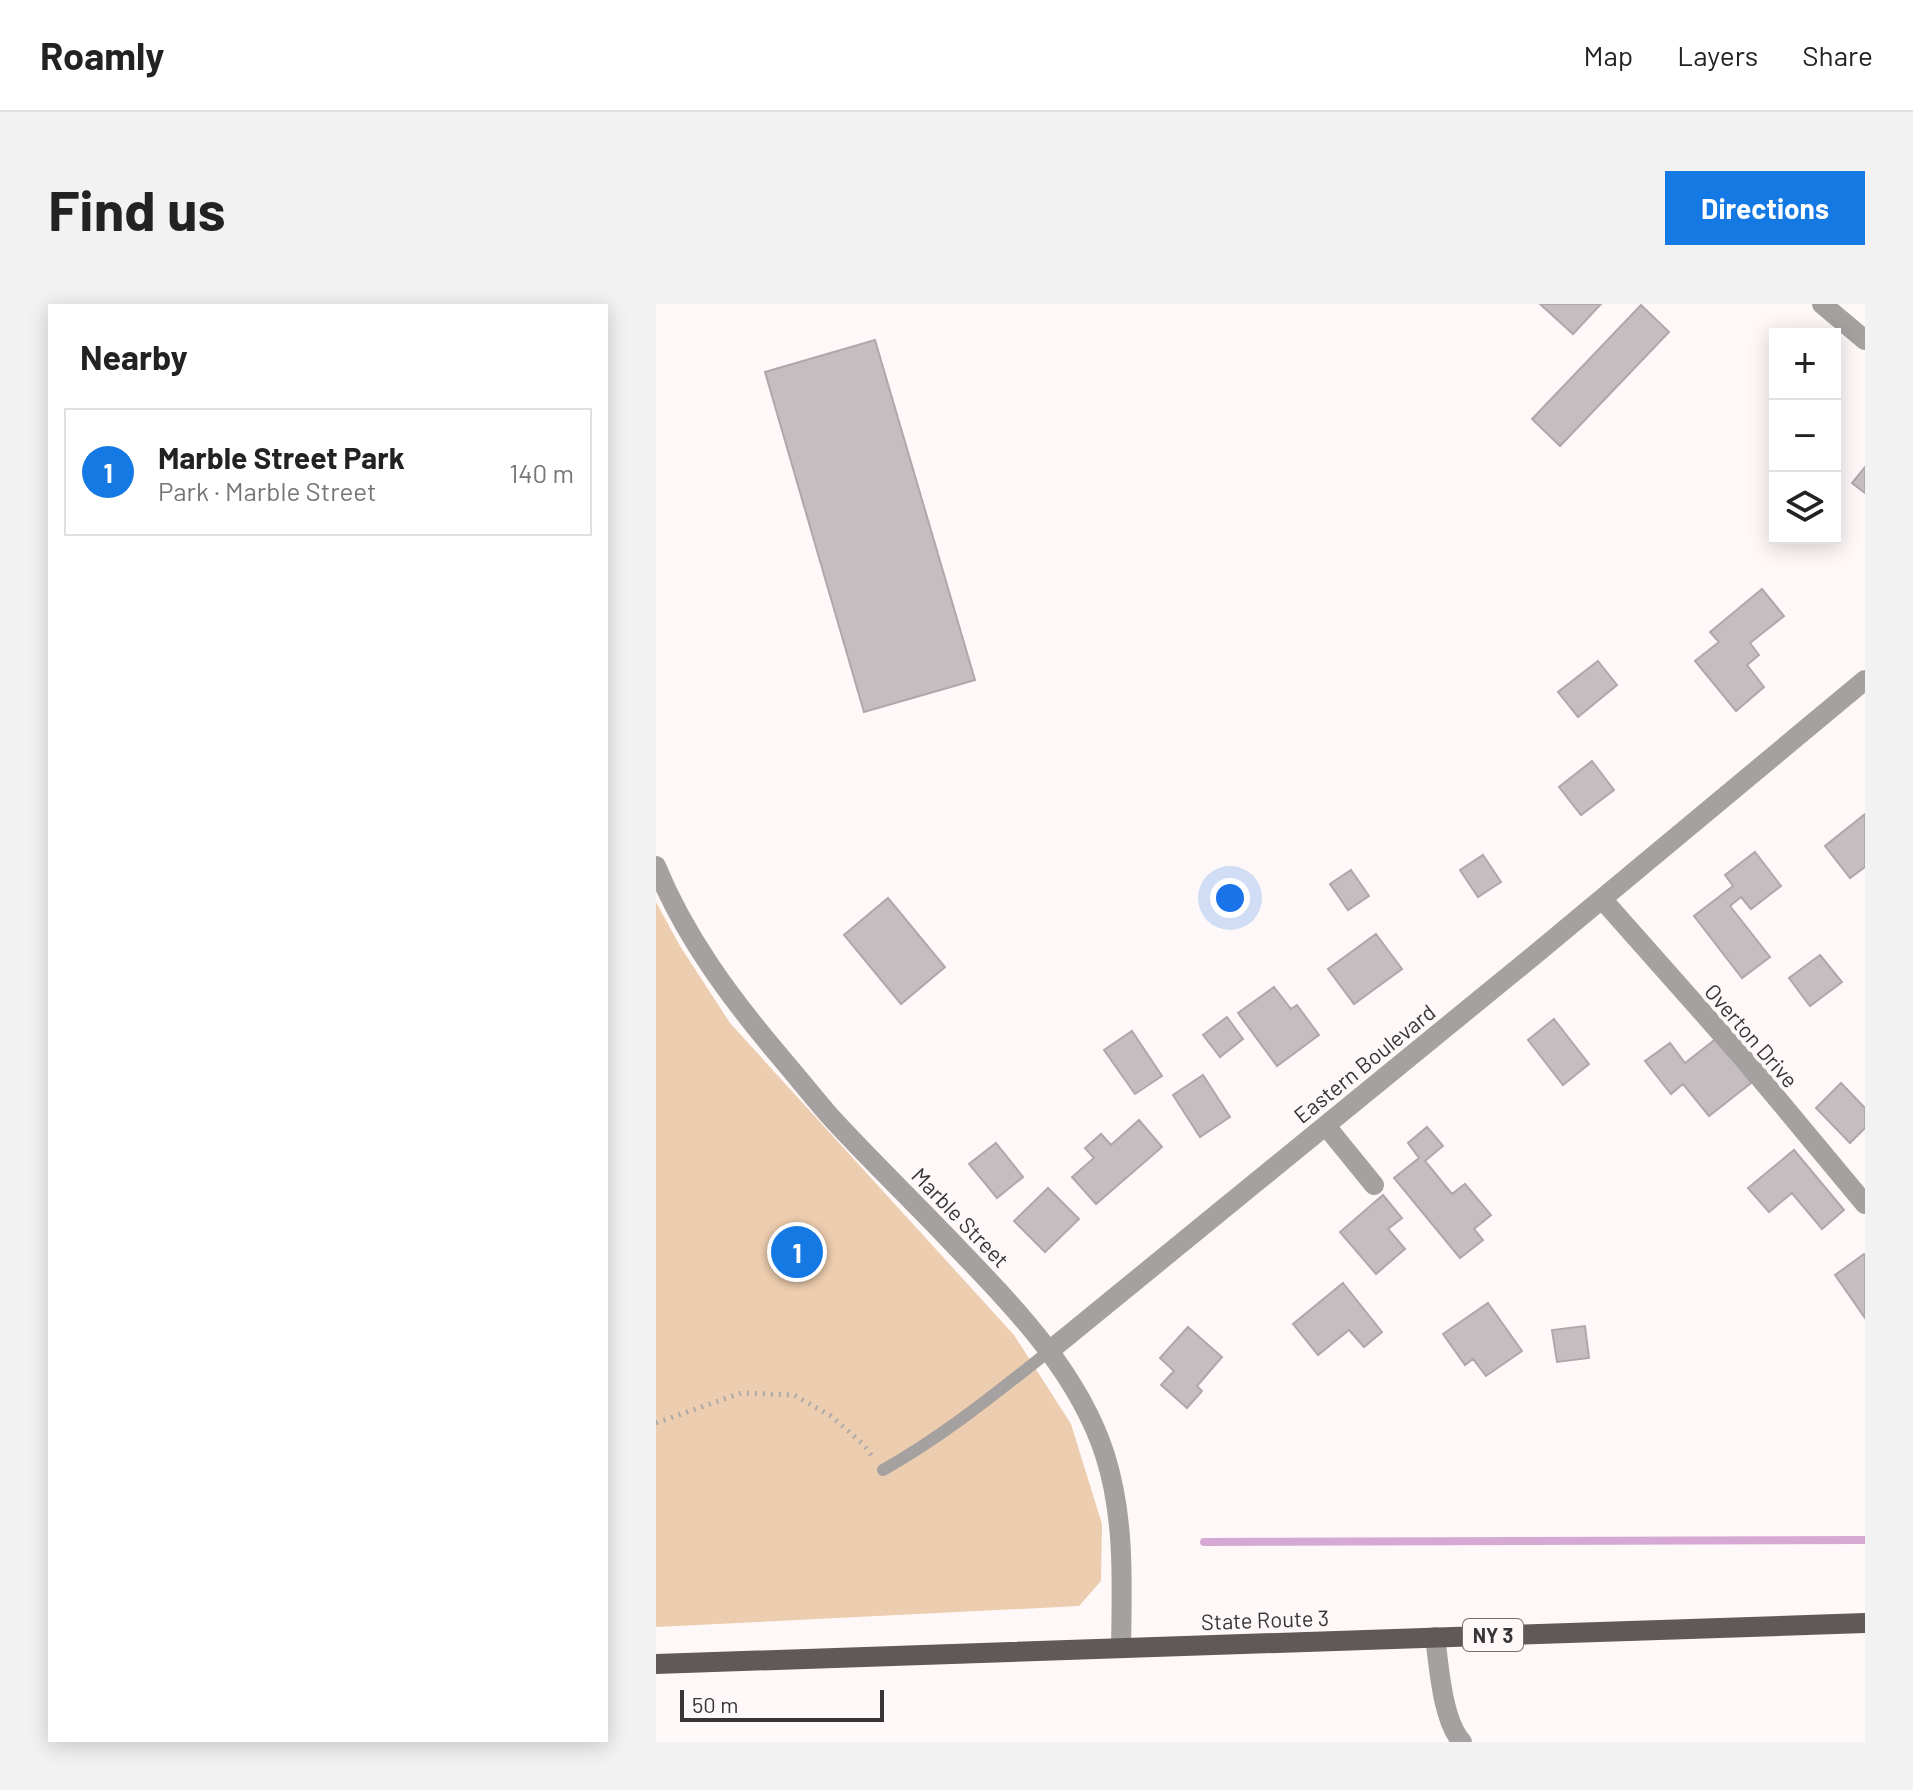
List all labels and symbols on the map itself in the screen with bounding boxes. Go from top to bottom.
your location [1210,878,1250,918]
street label: Overton Drive [1700,978,1804,1092]
street label: Eastern Boulevard [1288,998,1440,1128]
street label: Marble Street [907,1162,1015,1272]
pin: 1 [771,1222,823,1282]
street label: State Route 3 [1201,1604,1329,1634]
road number: NY 3 [1463,1619,1523,1651]
scale bar [680,1686,884,1722]

